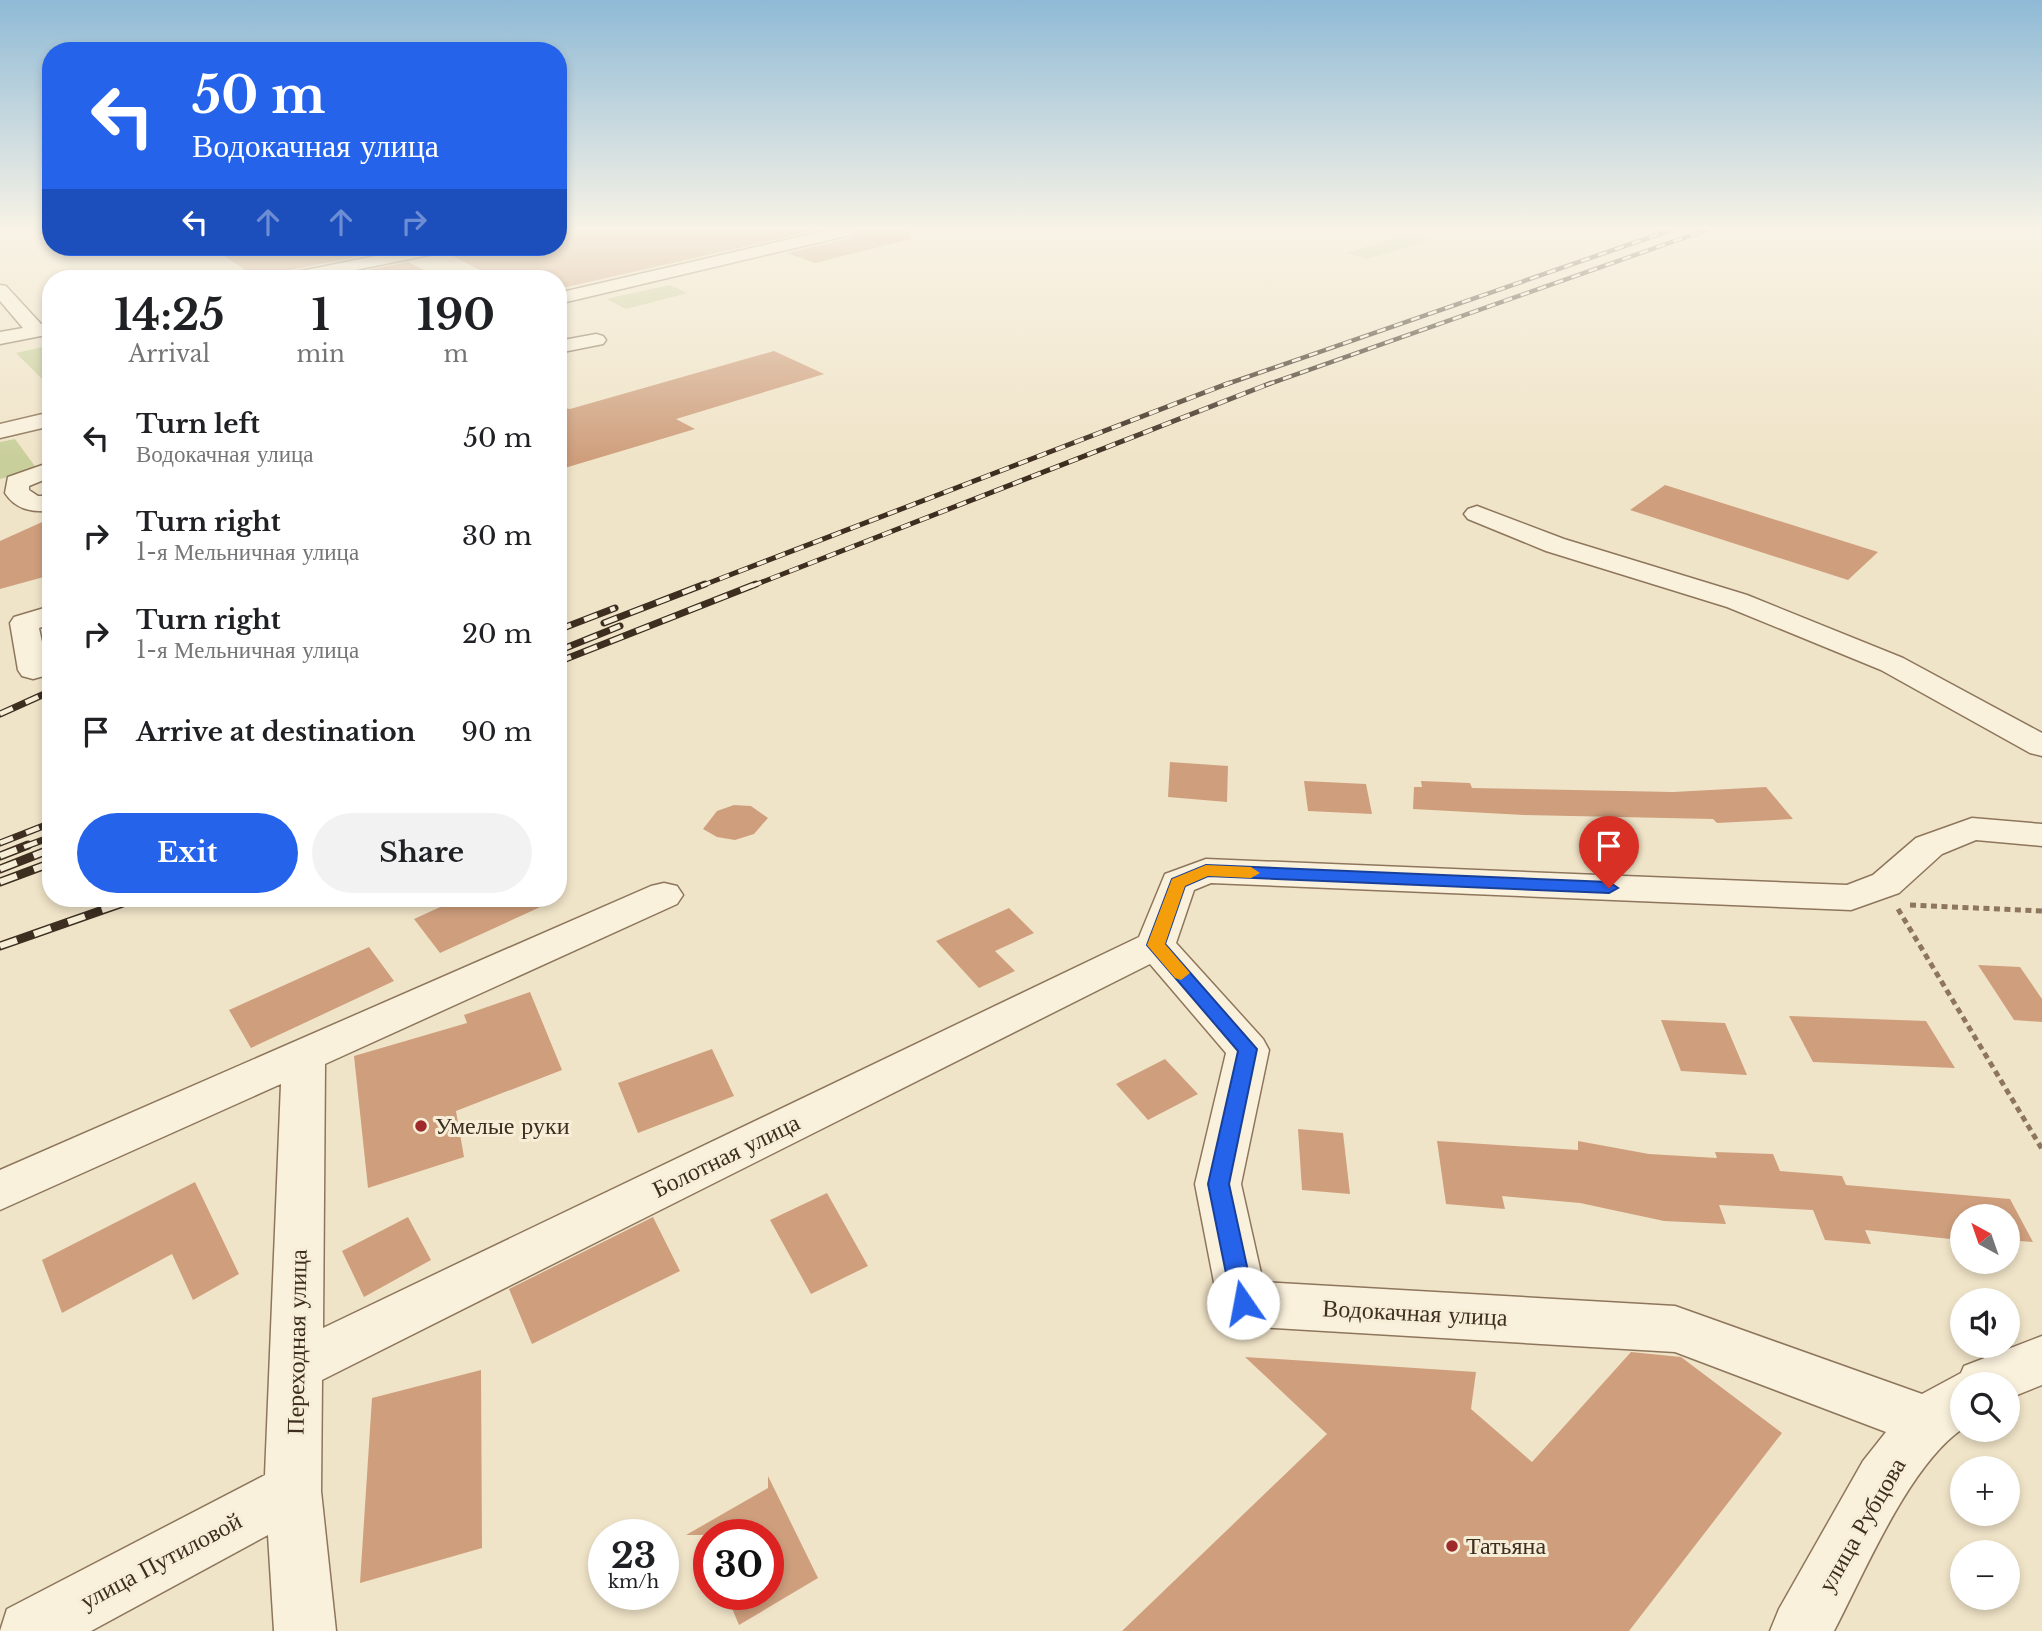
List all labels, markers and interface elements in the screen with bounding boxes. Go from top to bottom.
text: 50 m [192,65,325,126]
icon: left [77,70,168,161]
text: Водокачная улица [192,126,439,166]
icon: left [176,203,214,241]
icon: ahead [249,203,287,241]
icon: ahead [322,203,360,241]
icon: right [395,203,433,241]
text: 14:25 [114,289,224,341]
text: 1 [311,289,330,341]
text: 190 [417,289,495,341]
text: Arrival [128,340,210,368]
text: min [296,340,345,368]
text: m [444,340,468,368]
text: Turn left [136,408,260,440]
icon: left [77,419,115,457]
text: 50 m [463,422,532,454]
text: Водокачная улица [136,440,314,468]
text: Turn right [136,506,281,538]
icon: right [77,517,115,555]
text: 30 m [462,520,532,552]
text: 1-я Мельничная улица [136,538,359,566]
text: Turn right [136,604,281,636]
icon: right [77,615,115,653]
text: 20 m [462,618,532,650]
text: 1-я Мельничная улица [136,636,359,664]
icon: arrive [77,713,115,751]
text: Arrive at destination [136,716,416,748]
text: 90 m [461,716,532,748]
button: Exit [77,813,298,893]
button: Share [312,813,532,893]
pin [1579,816,1639,888]
icon: arrive [1590,827,1628,865]
street label: Болотная улица [647,1107,804,1204]
place label: Умелые руки [435,1111,570,1140]
marker: Умелые руки [413,1118,429,1134]
north arrow [1950,1204,2020,1274]
map controls [1950,1204,2020,1610]
street label: Переходная улица [280,1249,313,1435]
position arrow [1206,1266,1280,1340]
button: sound [1950,1288,2020,1358]
street label: Водокачная улица [1322,1293,1509,1332]
button: search [1950,1372,2020,1442]
street label: улица Рубцова [1812,1452,1912,1597]
button: + [1950,1456,2020,1526]
street label: улица Путиловой [75,1506,247,1615]
speed limit sign: 30 [693,1519,784,1610]
place label: Татьяна [1466,1531,1546,1560]
text: 23 [611,1534,656,1577]
marker: Татьяна [1444,1538,1460,1554]
button: − [1950,1540,2020,1610]
text: km/h [608,1571,659,1593]

